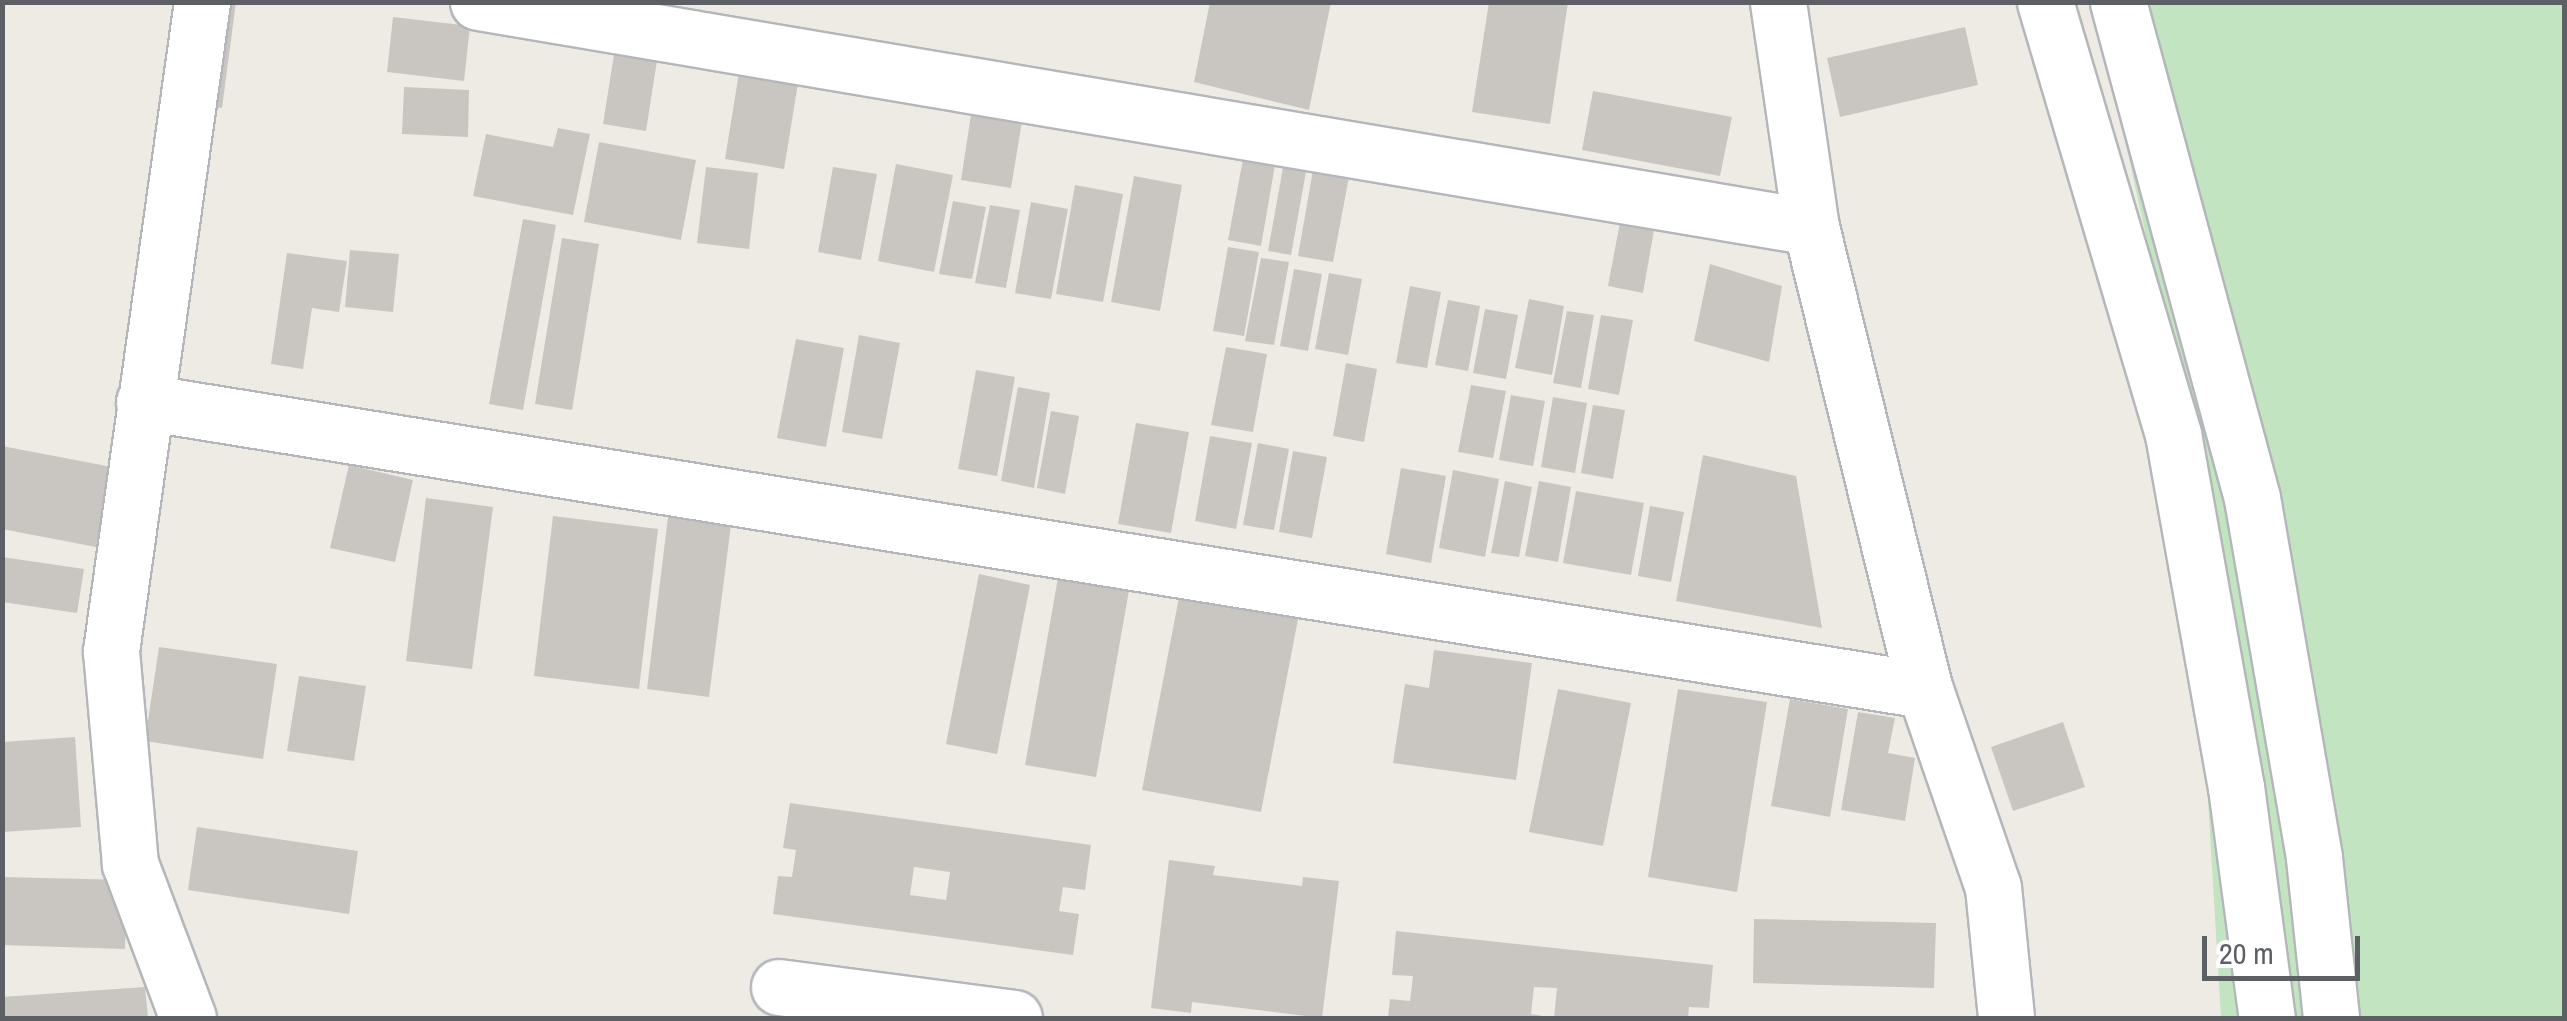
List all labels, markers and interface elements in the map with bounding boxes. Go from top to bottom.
scale bar [2207,916,2364,978]
text: 20 m [2219,933,2274,973]

